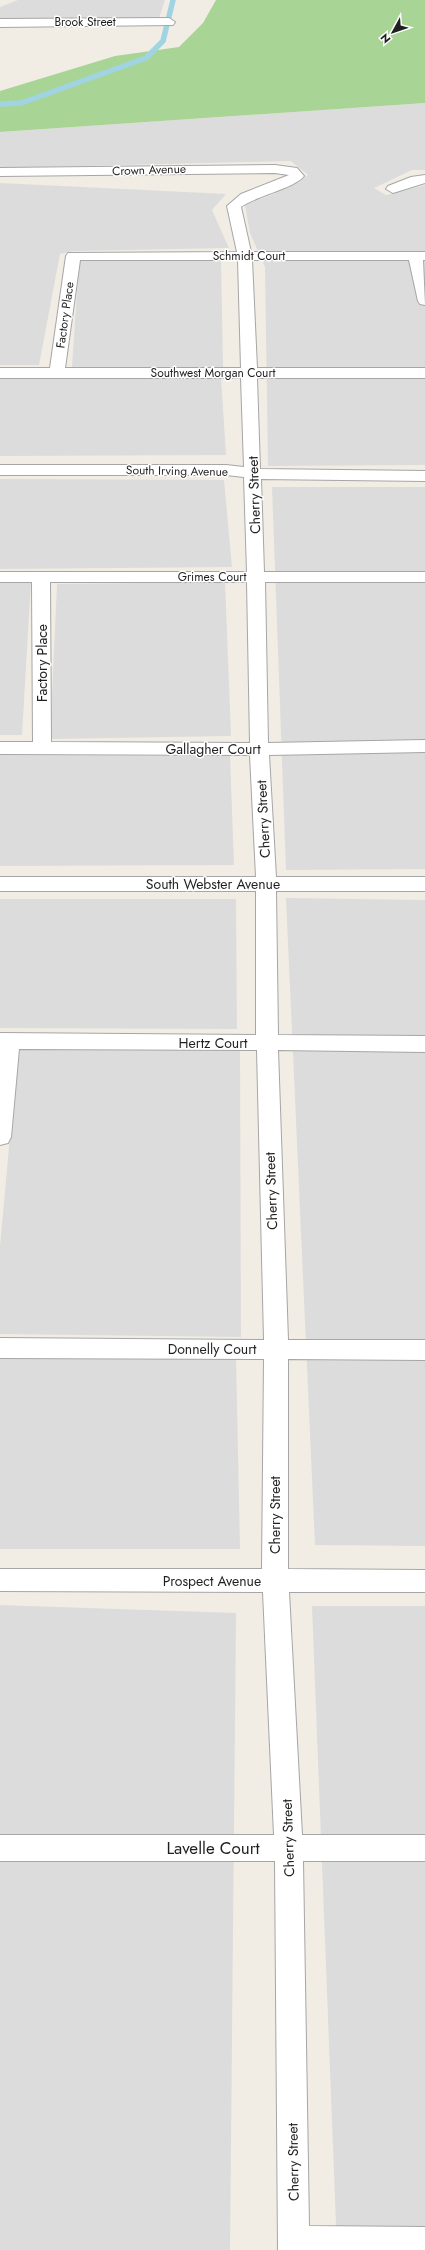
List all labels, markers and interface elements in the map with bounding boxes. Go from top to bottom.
north arrow [373,12,413,52]
street label: Brook Street [54,13,116,31]
text: N [376,30,394,47]
street label: Crown Avenue [112,160,186,180]
street label: Schmidt Court [213,247,285,265]
street label: Factory Place [51,281,79,349]
street label: Southwest Morgan Court [151,364,276,382]
street label: Cherry Street [243,455,265,534]
street label: South Irving Avenue [126,461,228,481]
street label: Grimes Court [178,568,246,586]
street label: Factory Place [32,624,52,702]
street label: Gallagher Court [165,739,261,759]
street label: Cherry Street [251,779,275,858]
street label: South Webster Avenue [146,874,280,894]
street label: Hertz Court [179,1033,248,1053]
street label: Cherry Street [260,1151,282,1230]
street label: Donnelly Court [168,1339,257,1359]
street label: Cherry Street [265,1475,285,1554]
street label: Prospect Avenue [163,1571,261,1591]
street label: Cherry Street [277,1798,299,1877]
street label: Lavelle Court [166,1836,260,1860]
street label: Cherry Street [282,2122,304,2201]

